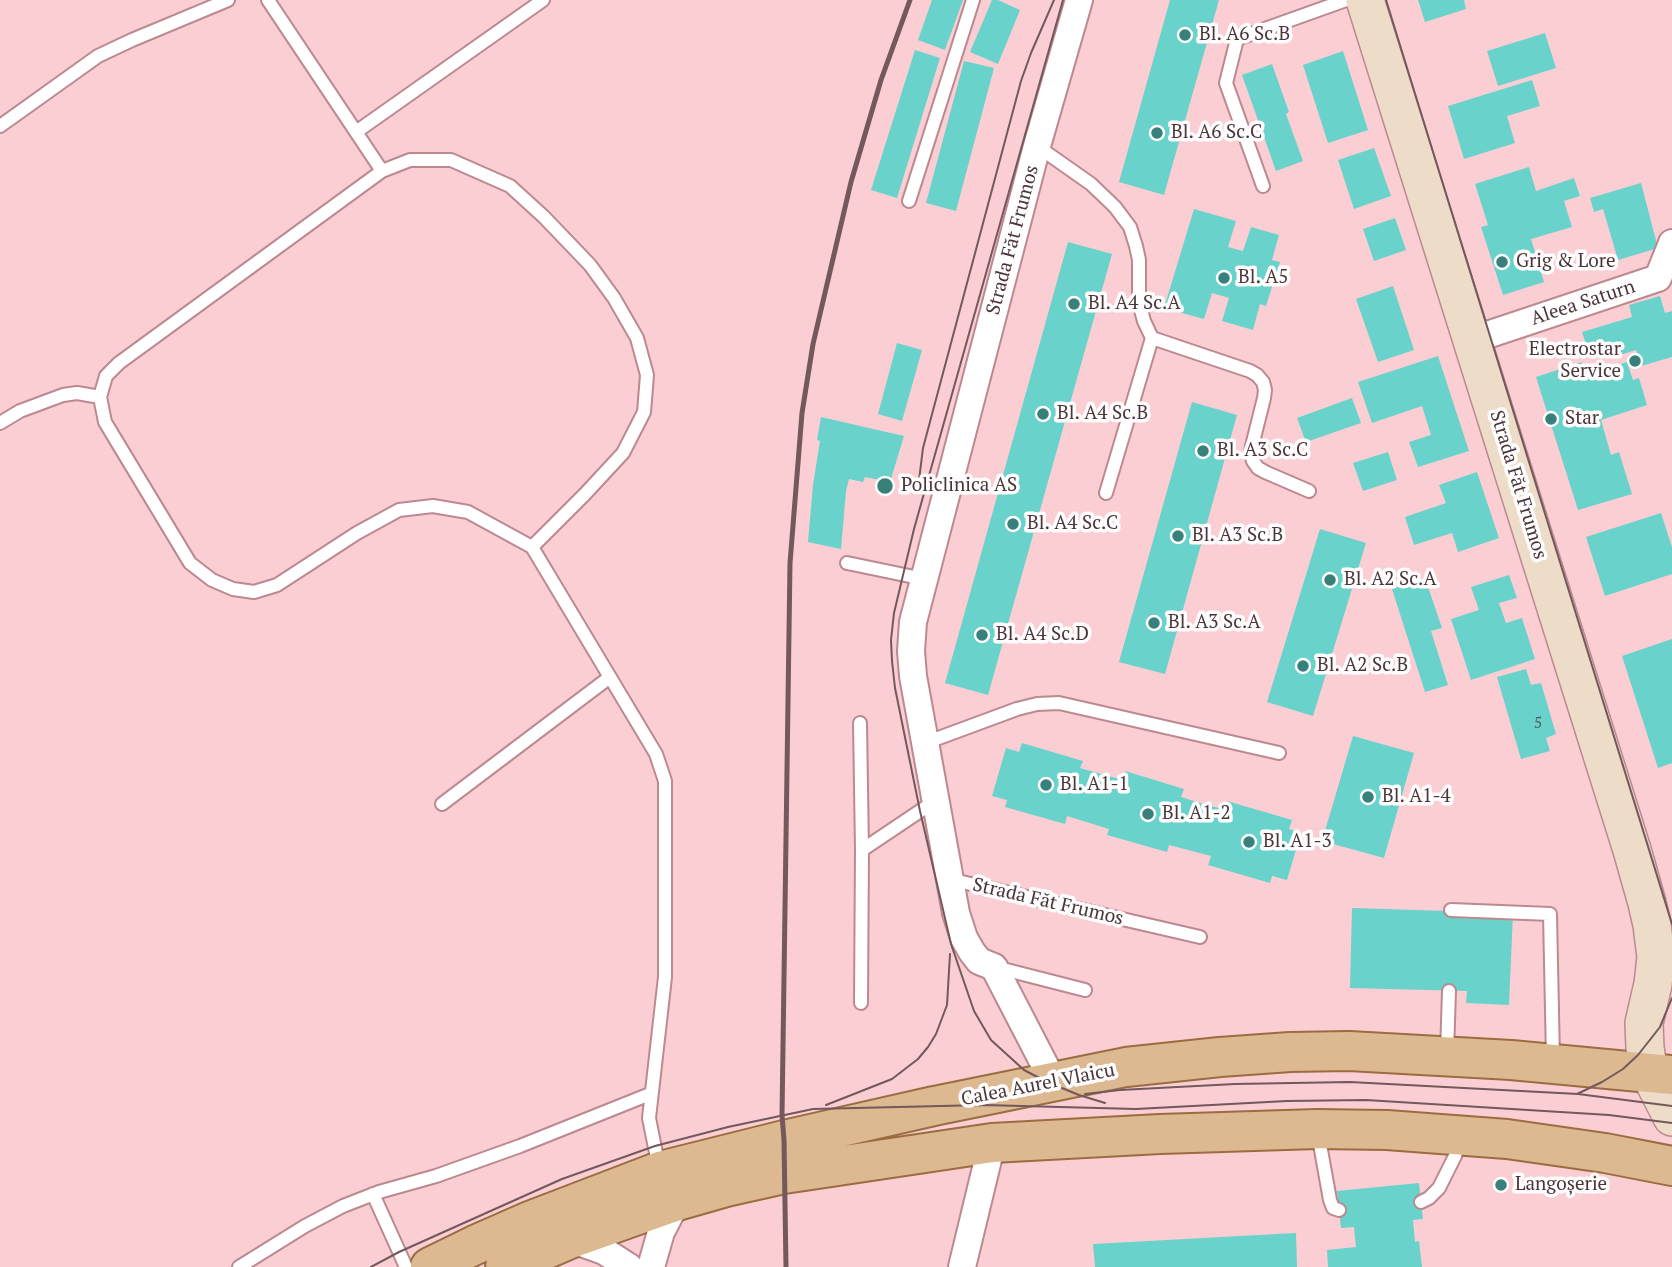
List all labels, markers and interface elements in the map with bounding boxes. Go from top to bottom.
place label: Bl. A6 Sc.B [1199,24,1290,46]
marker: Bl. A6 Sc.B [1177,27,1193,43]
place label: Bl. A6 Sc.C [1171,122,1262,144]
marker: Bl. A6 Sc.C [1149,125,1165,141]
street label: Strada Făt Frumos [982,163,1044,317]
place label: Grig & Lore [1516,251,1616,273]
marker: Grig & Lore [1494,254,1510,270]
place label: Bl. A5 [1238,267,1288,289]
marker: Bl. A5 [1216,270,1232,286]
street label: Aleea Saturn [1528,275,1638,331]
place label: Bl. A4 Sc.A [1088,293,1180,315]
marker: Bl. A4 Sc.A [1066,296,1082,312]
place label: Electrostar Service [1529,339,1621,383]
marker: Electrostar Service [1627,353,1643,369]
place label: Bl. A4 Sc.B [1057,403,1148,425]
marker: Bl. A4 Sc.B [1035,406,1051,422]
street label: Strada Făt Frumos [1485,408,1551,562]
place label: Star [1565,408,1599,430]
marker: Star [1543,411,1559,427]
place label: Bl. A3 Sc.C [1217,440,1308,462]
marker: Bl. A3 Sc.C [1195,443,1211,459]
place label: Policlinica AS [901,475,1017,497]
marker: Policlinica AS [875,476,895,496]
place label: Bl. A4 Sc.C [1027,513,1118,535]
marker: Bl. A4 Sc.C [1005,516,1021,532]
place label: Bl. A3 Sc.B [1192,525,1283,547]
marker: Bl. A3 Sc.B [1170,528,1186,544]
place label: Bl. A2 Sc.A [1344,569,1436,591]
marker: Bl. A2 Sc.A [1322,572,1338,588]
place label: Bl. A3 Sc.A [1168,612,1260,634]
marker: Bl. A3 Sc.A [1146,615,1162,631]
place label: Bl. A4 Sc.D [996,624,1089,646]
marker: Bl. A4 Sc.D [974,627,990,643]
place label: Bl. A2 Sc.B [1317,655,1408,677]
marker: Bl. A2 Sc.B [1295,658,1311,674]
house number: 5 [1534,713,1542,733]
place label: Bl. A1-1 [1060,774,1129,796]
marker: Bl. A1-1 [1038,777,1054,793]
place label: Bl. A1-4 [1382,786,1451,808]
marker: Bl. A1-4 [1360,789,1376,805]
place label: Bl. A1-2 [1162,803,1231,825]
marker: Bl. A1-2 [1140,806,1156,822]
place label: Bl. A1-3 [1263,831,1332,853]
marker: Bl. A1-3 [1241,834,1257,850]
street label: Strada Făt Frumos [970,874,1126,930]
street label: Calea Aurel Vlaicu [959,1059,1117,1111]
place label: Langoșerie [1515,1174,1607,1196]
marker: Langoșerie [1493,1177,1509,1193]

